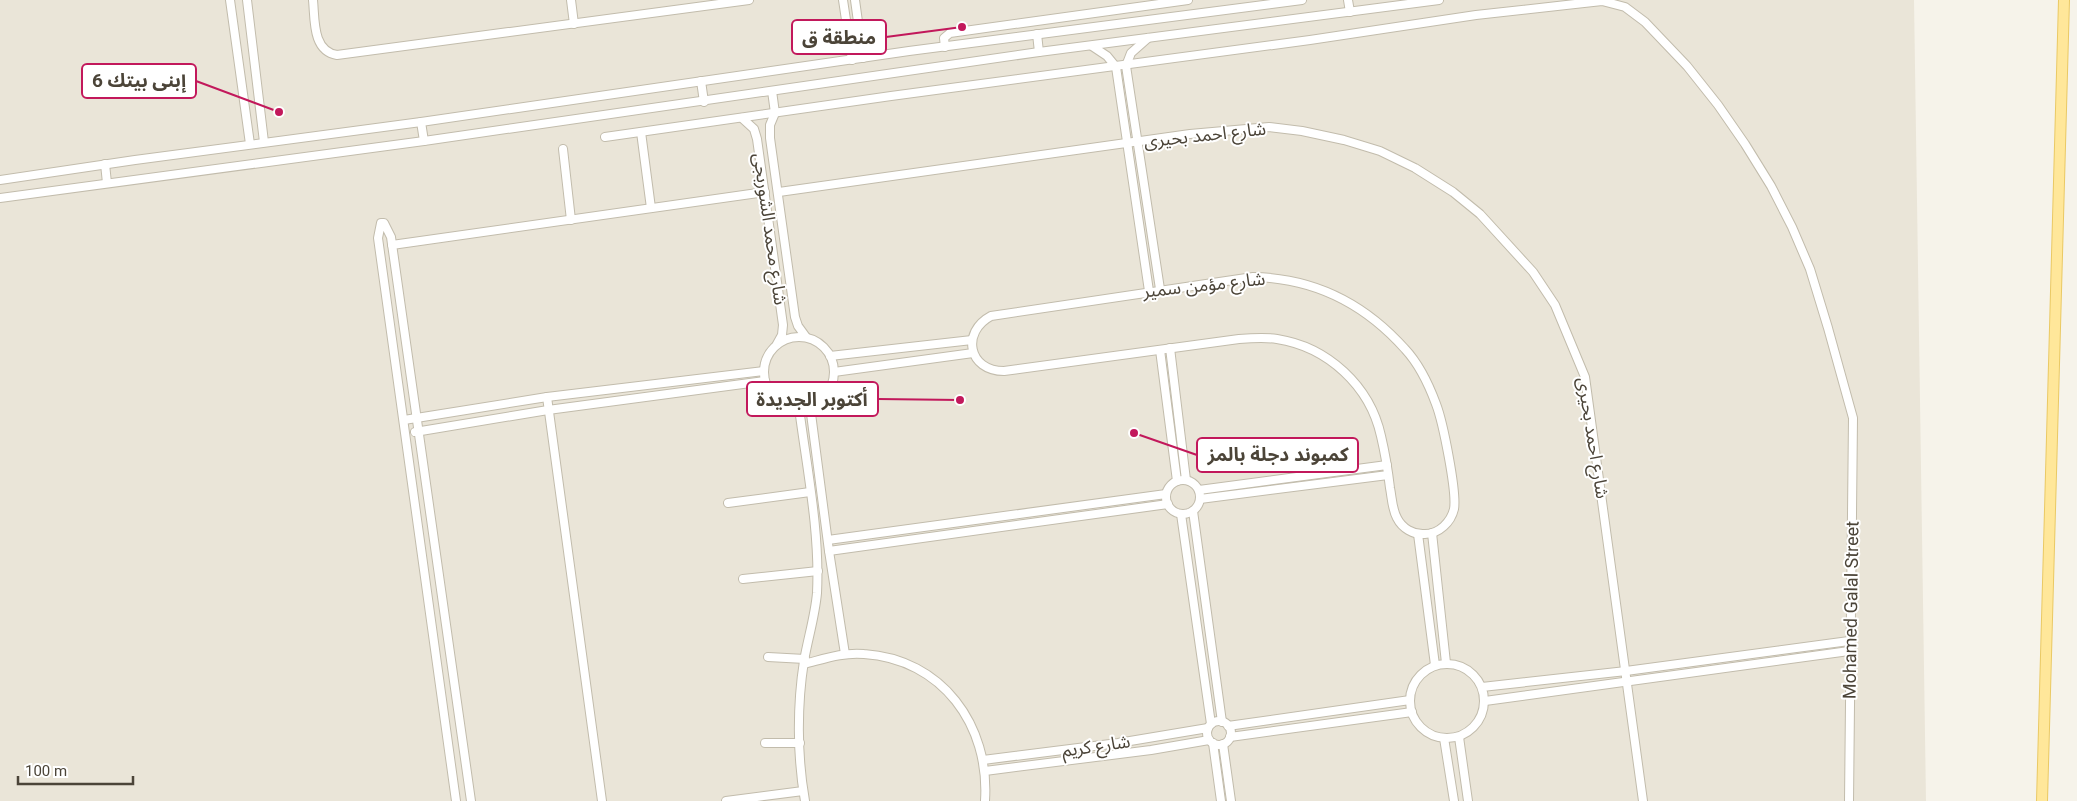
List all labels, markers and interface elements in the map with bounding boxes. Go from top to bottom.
callout: منطقة ق [792,20,886,54]
text: منطقة ق [802,26,876,49]
callout: إبنى بيتك 6 [82,64,196,98]
text: إبنى بيتك 6 [92,69,186,93]
street label: شارع احمد بحيرى [1143,118,1267,155]
street label: شارع محمد الشوربجى [745,152,792,307]
street label: شارع مؤمن سمير [1141,268,1267,305]
street label: شارع احمد بحيرى [1570,376,1613,501]
callout: أكتوبر الجديدة [747,382,878,416]
text: أكتوبر الجديدة [756,386,868,411]
callout: كمبوند دجلة بالمز [1197,438,1358,472]
text: كمبوند دجلة بالمز [1206,443,1349,466]
street label: Mohamed Galal Street [1838,521,1863,699]
street label: شارع كريم [1060,730,1132,765]
scale bar [18,754,132,786]
text: 100 m [25,762,67,780]

